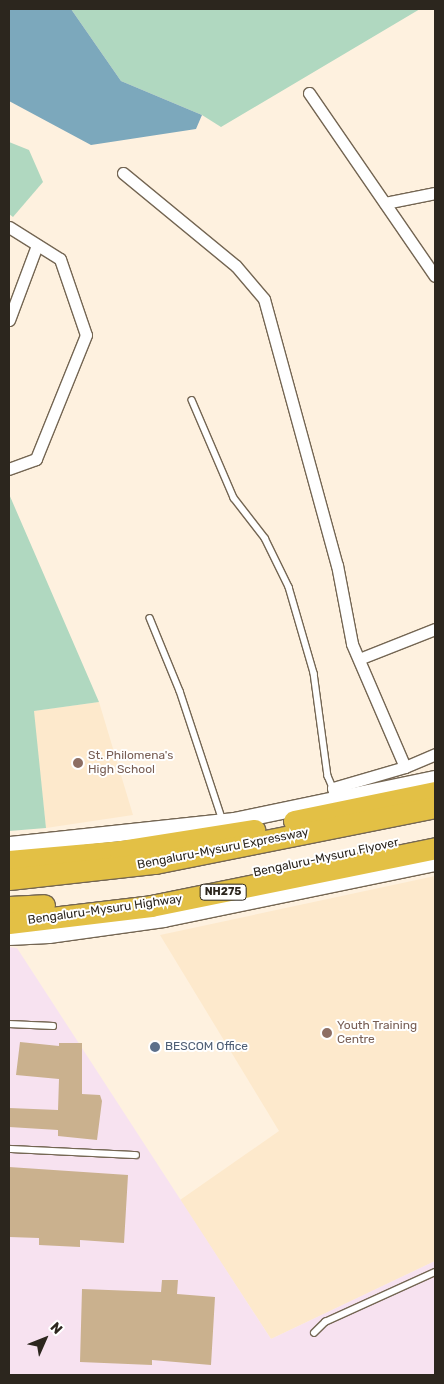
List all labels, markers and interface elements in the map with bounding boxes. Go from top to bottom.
place label: St. Philomena's High School [88,749,173,777]
marker: St. Philomena's High School [72,757,84,769]
street label: Bengaluru-Mysuru Expressway [136,825,310,873]
street label: Bengaluru-Mysuru Flyover [252,836,400,880]
road number: NH275 [199,884,247,900]
street label: Bengaluru-Mysuru Highway [27,892,183,928]
place label: Youth Training Centre [337,1019,417,1047]
marker: Youth Training Centre [321,1027,333,1039]
place label: BESCOM Office [165,1040,248,1054]
marker: BESCOM Office [149,1041,161,1053]
north arrow [20,1314,70,1364]
text: N [47,1319,66,1338]

